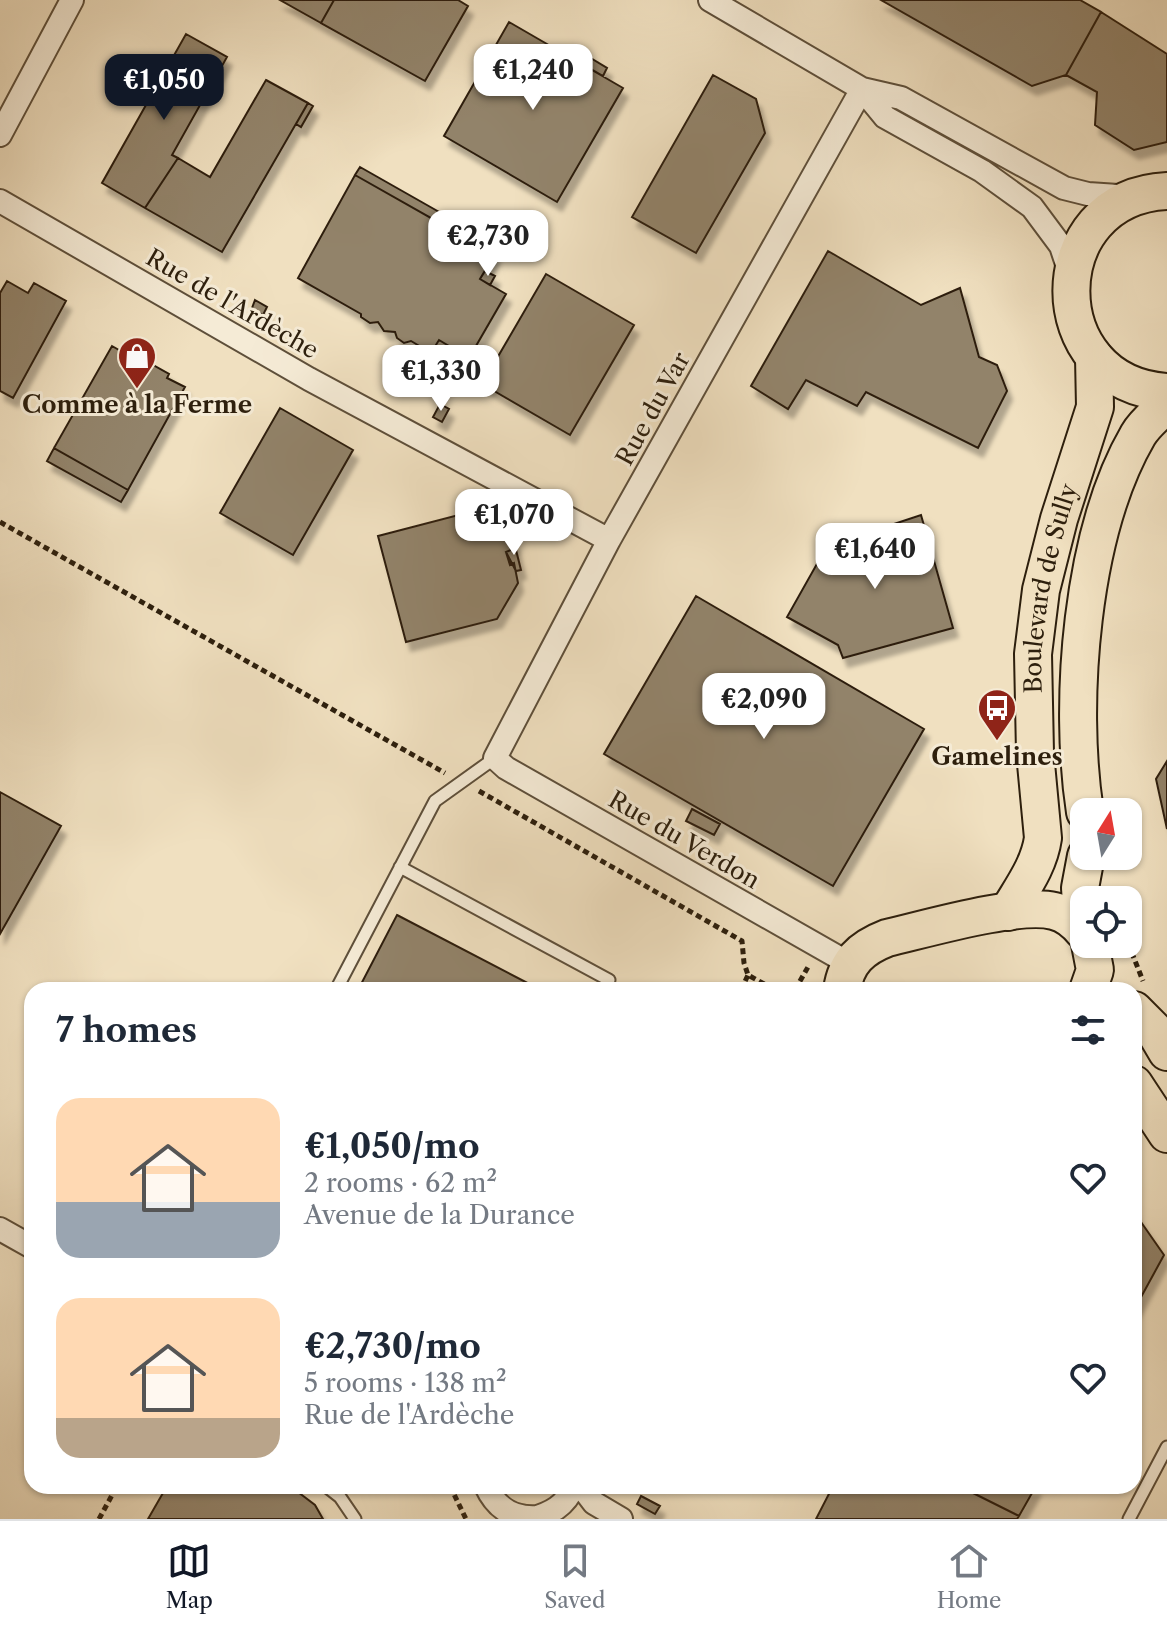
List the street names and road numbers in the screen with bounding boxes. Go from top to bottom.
street label: Rue de l'Ardèche [141,242,324,365]
street label: Rue du Var [610,347,696,470]
street label: Boulevard de Sully [1018,479,1084,694]
street label: Rue du Verdon [603,785,765,895]

